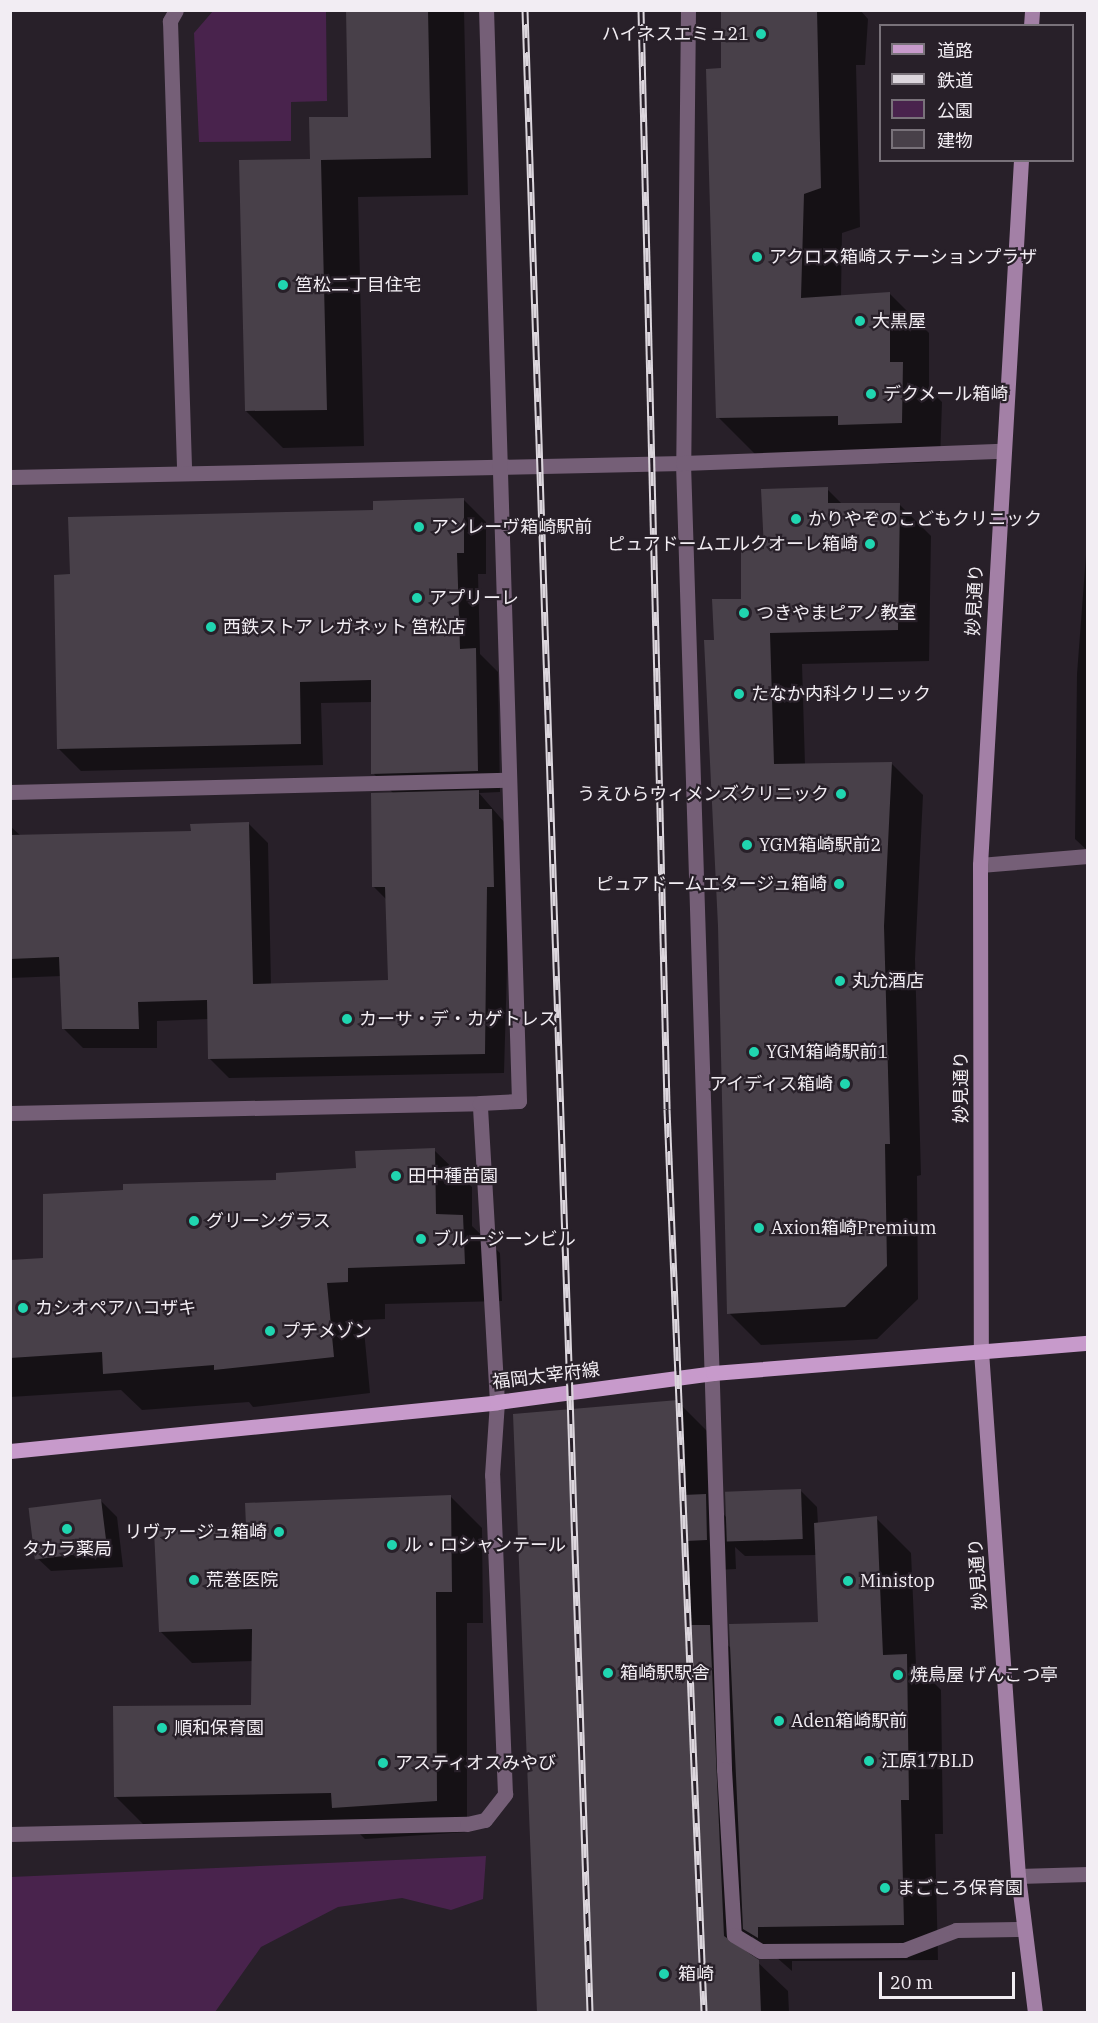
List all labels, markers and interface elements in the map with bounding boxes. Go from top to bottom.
place label: ハイネスエミュ21 [601,23,749,45]
legend [879,24,1074,162]
marker: ハイネスエミュ21 [754,27,768,41]
text: 道路 [937,39,973,62]
text: 鉄道 [937,69,973,92]
text: 公園 [937,99,973,122]
text: 建物 [937,129,973,152]
place label: アクロス箱崎ステーションプラザ [769,246,1039,268]
marker: アクロス箱崎ステーションプラザ [750,250,764,264]
place label: 筥松二丁目住宅 [295,274,421,296]
marker: 筥松二丁目住宅 [276,278,290,292]
place label: 大黒屋 [872,310,926,332]
marker: 大黒屋 [853,314,867,328]
place label: デクメール箱崎 [883,383,1009,405]
marker: デクメール箱崎 [864,387,878,401]
place label: かりやぞのこどもクリニック [808,508,1042,530]
marker: かりやぞのこどもクリニック [789,512,803,526]
place label: アンレーヴ箱崎駅前 [431,516,593,538]
marker: アンレーヴ箱崎駅前 [412,520,426,534]
place label: ピュアドームエルクオーレ箱崎 [606,533,858,555]
marker: ピュアドームエルクオーレ箱崎 [863,537,877,551]
street label: 妙見通り [962,563,988,637]
place label: アプリーレ [429,587,519,609]
marker: アプリーレ [410,591,424,605]
place label: つきやまピアノ教室 [756,602,918,624]
marker: つきやまピアノ教室 [737,606,751,620]
place label: 西鉄ストア レガネット 筥松店 [223,616,465,638]
marker: 西鉄ストア レガネット 筥松店 [204,620,218,634]
place label: たなか内科クリニック [751,683,931,705]
marker: たなか内科クリニック [732,687,746,701]
place label: うえひらウィメンズクリニック [577,783,829,805]
marker: うえひらウィメンズクリニック [834,787,848,801]
place label: YGM箱崎駅前2 [759,834,881,856]
marker: YGM箱崎駅前2 [740,838,754,852]
place label: ピュアドームエタージュ箱崎 [593,873,827,895]
marker: ピュアドームエタージュ箱崎 [832,877,846,891]
place label: 丸允酒店 [852,970,924,992]
marker: 丸允酒店 [833,974,847,988]
place label: カーサ・デ・カゲトレス [359,1008,557,1030]
marker: カーサ・デ・カゲトレス [340,1012,354,1026]
place label: YGM箱崎駅前1 [766,1041,888,1063]
marker: YGM箱崎駅前1 [747,1045,761,1059]
street label: 妙見通り [950,1051,972,1123]
place label: アイディス箱崎 [707,1073,833,1095]
marker: アイディス箱崎 [838,1077,852,1091]
place label: 田中種苗園 [408,1165,498,1187]
marker: 田中種苗園 [389,1169,403,1183]
place label: グリーングラス [206,1210,332,1232]
marker: グリーングラス [187,1214,201,1228]
place label: Axion箱崎Premium [771,1217,937,1239]
marker: Axion箱崎Premium [752,1221,766,1235]
place label: ブルージーンビル [433,1228,577,1250]
marker: ブルージーンビル [414,1232,428,1246]
place label: カシオペアハコザキ [35,1297,197,1319]
marker: カシオペアハコザキ [16,1301,30,1315]
place label: プチメゾン [282,1320,372,1342]
marker: プチメゾン [263,1324,277,1338]
street label: 福岡太宰府線 [491,1359,601,1393]
place label: リヴァージュ箱崎 [123,1521,267,1543]
marker: タカラ薬局 [60,1522,74,1536]
marker: リヴァージュ箱崎 [272,1525,286,1539]
place label: ル・ロシャンテール [404,1534,566,1556]
street label: 妙見通り [965,1537,991,1611]
place label: タカラ薬局 [22,1538,112,1560]
marker: ル・ロシャンテール [385,1538,399,1552]
place label: 荒巻医院 [206,1569,278,1591]
place label: Ministop [860,1570,935,1592]
marker: 荒巻医院 [187,1573,201,1587]
marker: Ministop [841,1574,855,1588]
place label: 箱崎駅駅舎 [620,1662,710,1684]
place label: 焼鳥屋 げんこつ亭 [910,1664,1058,1686]
marker: 箱崎駅駅舎 [601,1666,615,1680]
marker: 焼鳥屋 げんこつ亭 [891,1668,905,1682]
place label: Aden箱崎駅前 [791,1710,907,1732]
marker: Aden箱崎駅前 [772,1714,786,1728]
place label: 順和保育園 [174,1717,264,1739]
marker: 順和保育園 [155,1721,169,1735]
place label: 江原17BLD [881,1750,974,1772]
place label: アスティオスみやび [395,1752,557,1774]
marker: 江原17BLD [862,1754,876,1768]
marker: アスティオスみやび [376,1756,390,1770]
place label: まごころ保育園 [897,1877,1023,1899]
marker: まごころ保育園 [878,1881,892,1895]
scale bar [882,1960,1018,1998]
place label: 箱崎 [678,1963,714,1985]
marker: 箱崎 [655,1965,673,1983]
text: 20 m [890,1971,933,1994]

